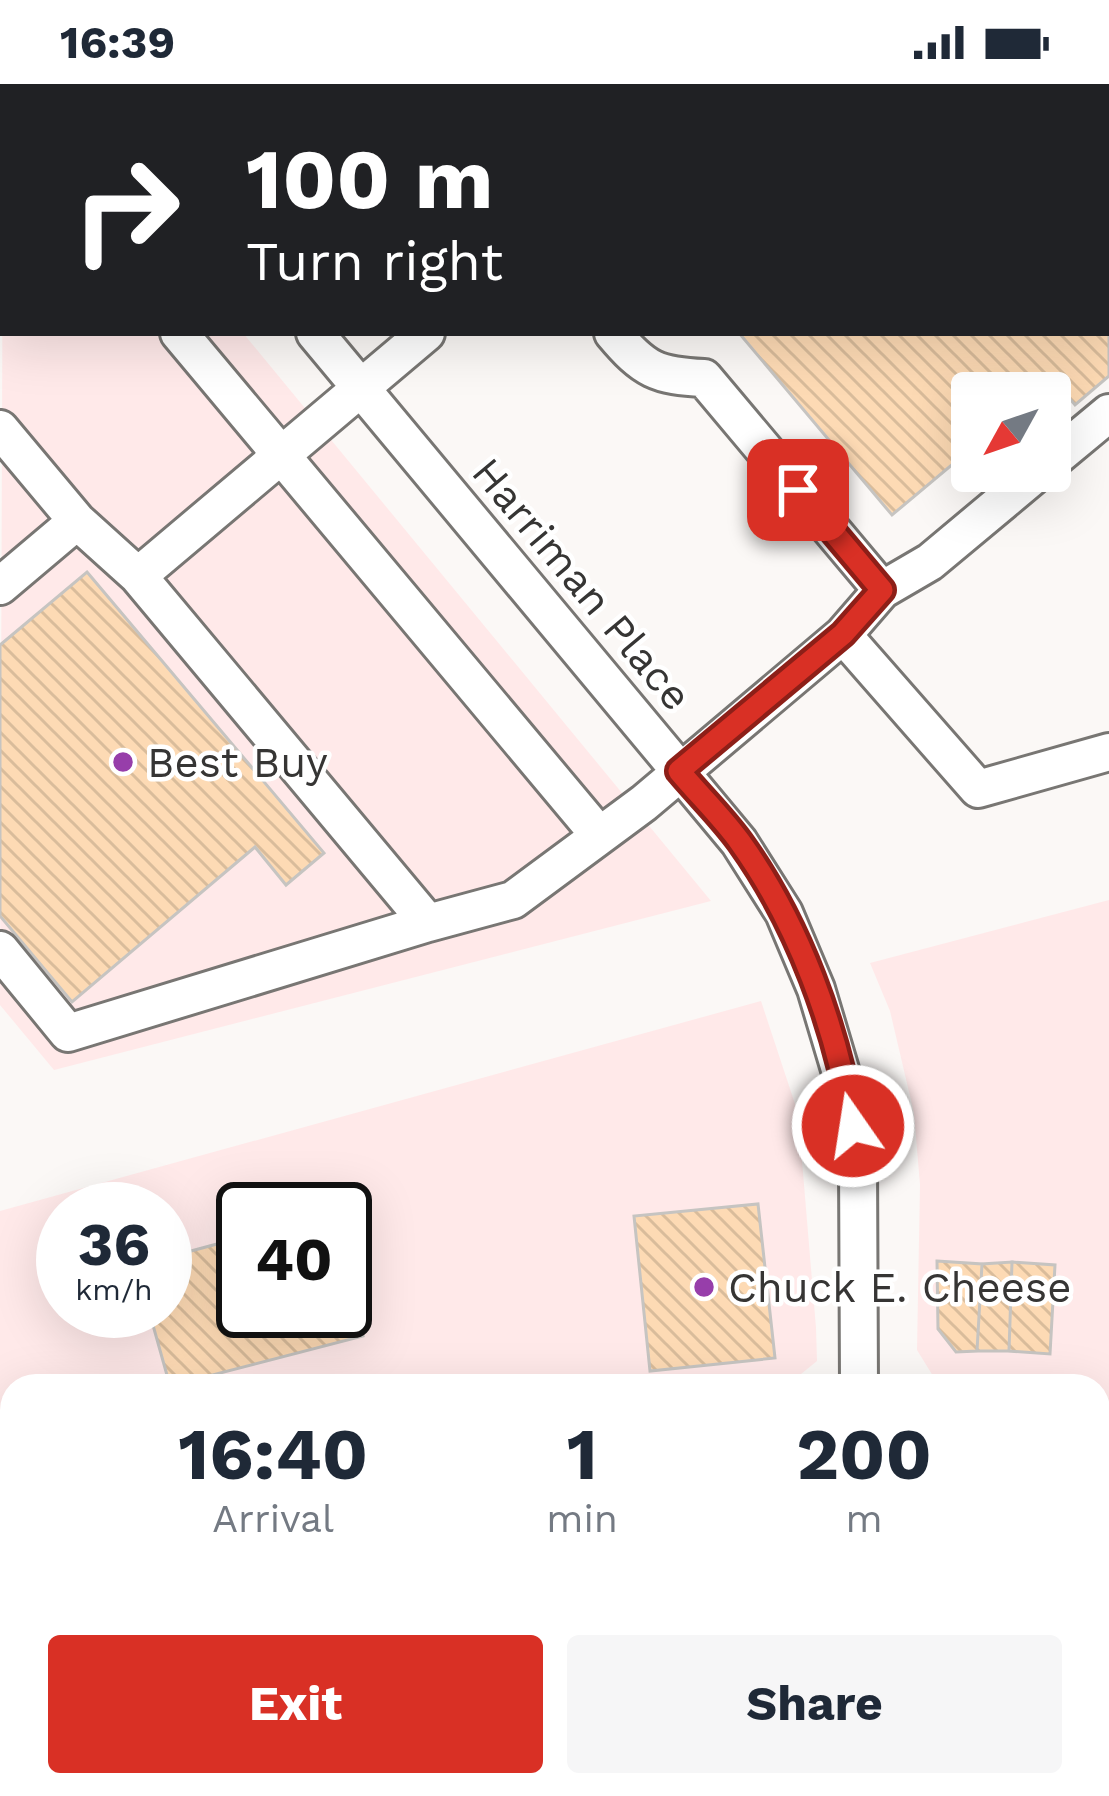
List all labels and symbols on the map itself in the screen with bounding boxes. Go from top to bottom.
north arrow [951,372,1071,492]
pin [747,439,849,541]
street label: Harriman Place [462,448,702,720]
place label: Best Buy [147,738,328,787]
marker: Best Buy [110,749,136,775]
position arrow [790,1063,916,1189]
speed limit sign: 40 [216,1182,372,1338]
place label: Chuck E. Cheese [728,1263,1071,1312]
marker: Chuck E. Cheese [691,1274,717,1300]

